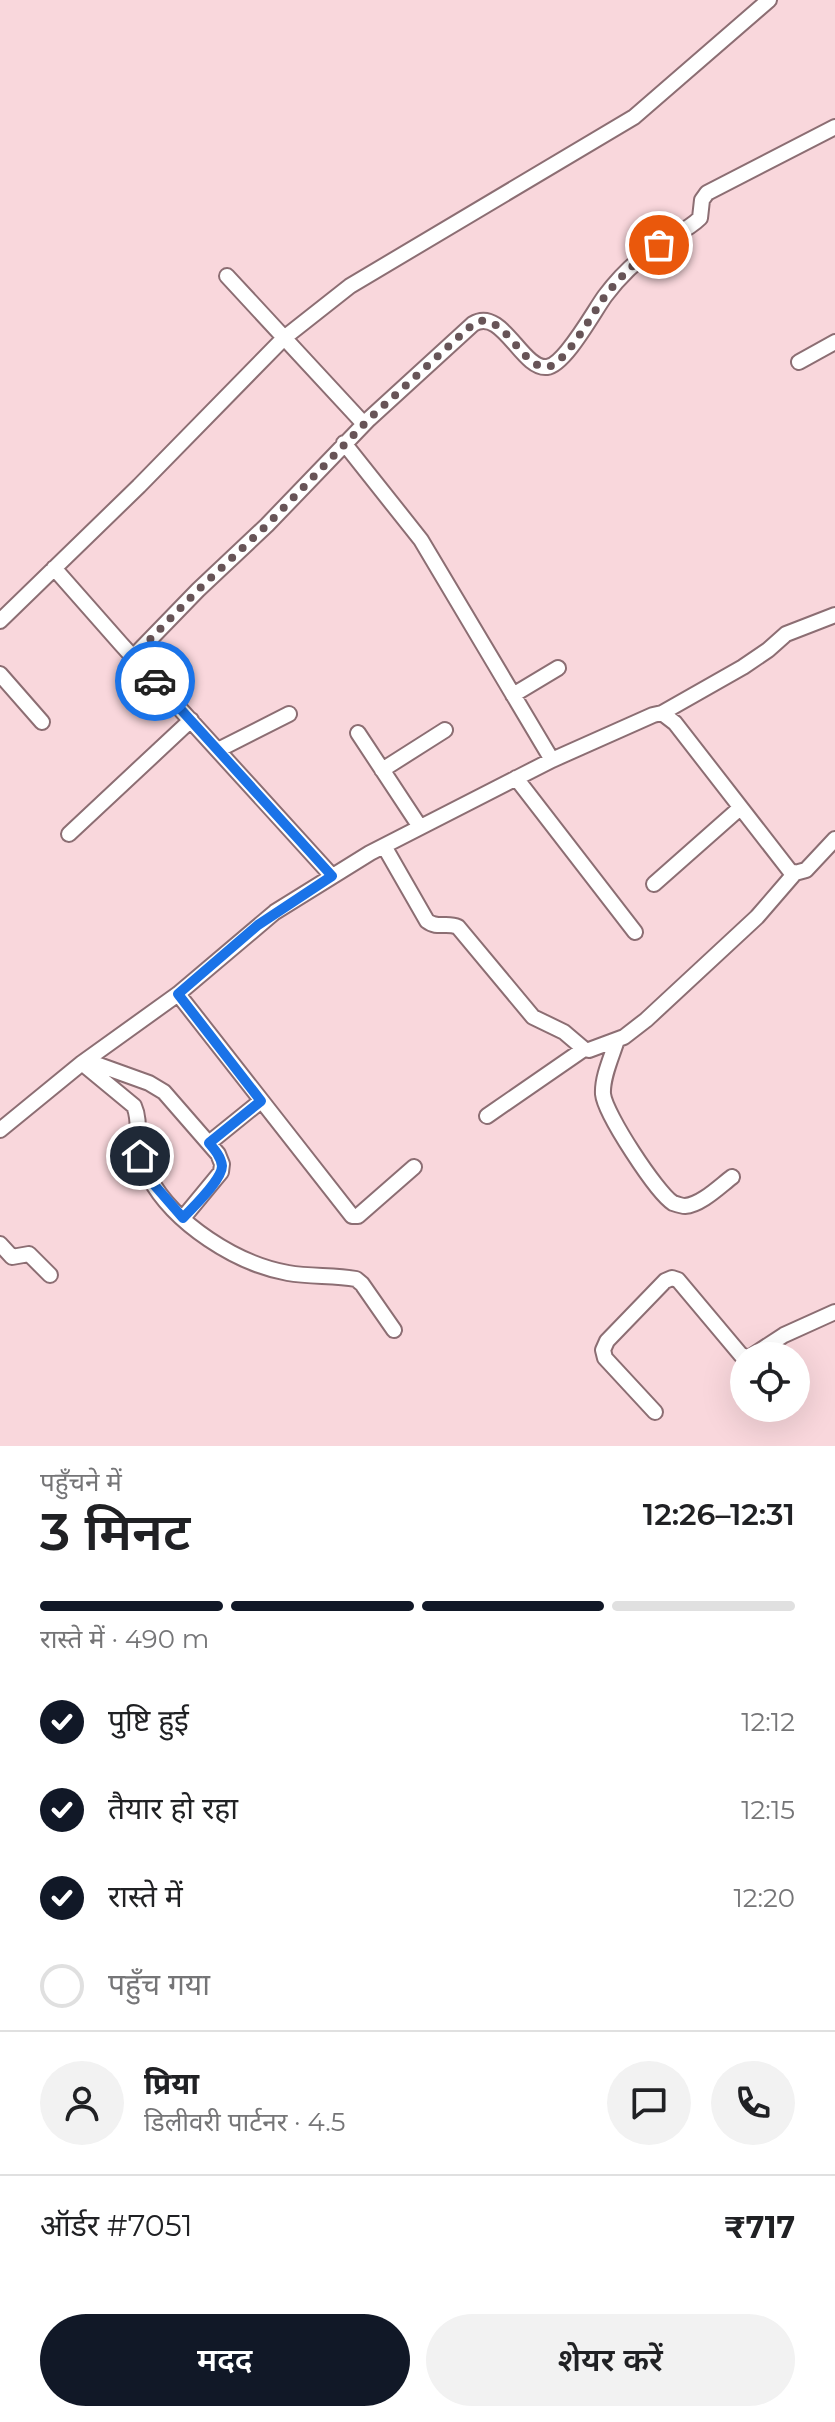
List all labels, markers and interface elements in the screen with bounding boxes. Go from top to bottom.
pin [625,211,693,279]
icon: bag [637,223,681,267]
courier [115,641,195,721]
icon: car [133,659,177,703]
pin [106,1122,174,1190]
icon: home [118,1134,162,1178]
map controls [730,1342,810,1422]
button: locate [730,1342,810,1422]
text: पहुँचने में [40,1466,122,1498]
text: 12:26–12:31 [643,1496,795,1533]
text: 3 मिनट [40,1500,190,1563]
text: रास्ते में · 490 m [40,1623,209,1655]
icon: check [40,1700,84,1744]
text: पुष्टि हुई [108,1702,189,1739]
text: 12:12 [741,1706,795,1738]
icon: check [40,1788,84,1832]
text: तैयार हो रहा [108,1790,238,1827]
text: 12:15 [741,1794,795,1826]
icon: check [40,1876,84,1920]
text: रास्ते में [108,1878,183,1915]
text: 12:20 [733,1882,795,1914]
text: पहुँच गया [108,1966,210,2003]
button: person [40,2061,124,2145]
button: chat [607,2061,691,2145]
button: phone [711,2061,795,2145]
text: प्रिया [144,2065,199,2102]
text: डिलीवरी पार्टनर · 4.5 [144,2106,345,2138]
text: ऑर्डर #7051 [40,2207,193,2244]
text: ₹717 [724,2209,795,2246]
button: मदद [40,2314,410,2406]
button: शेयर करें [426,2314,795,2406]

